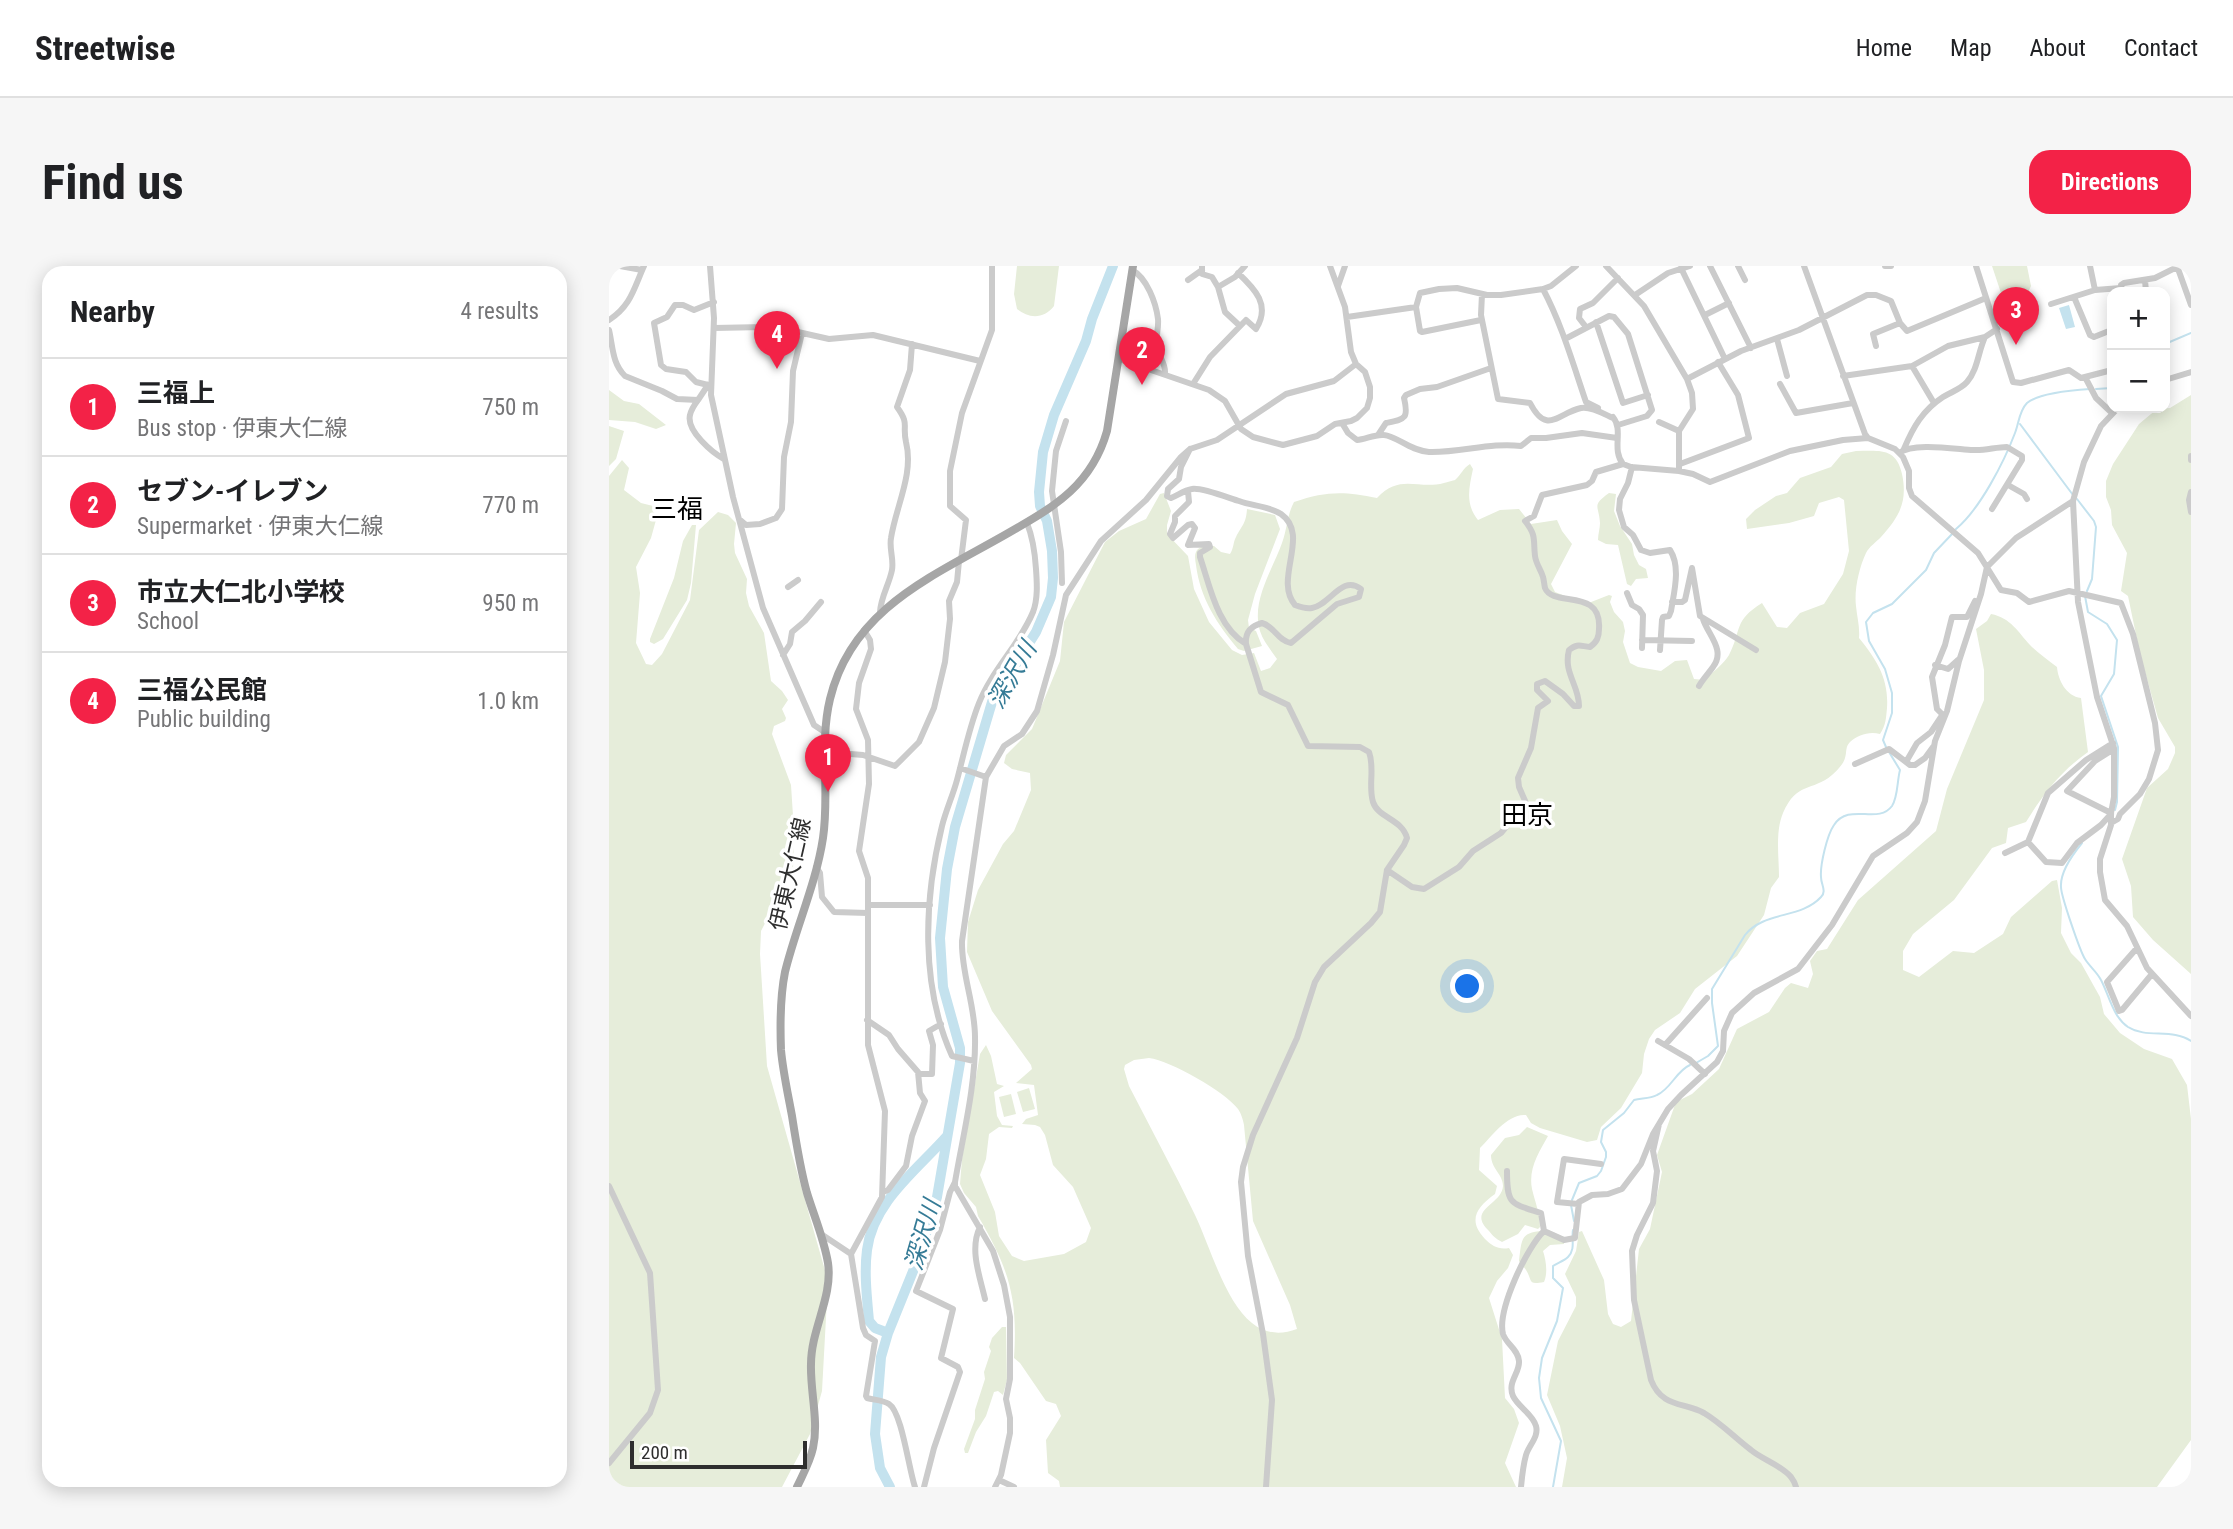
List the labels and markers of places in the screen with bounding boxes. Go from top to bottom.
pin: 3 [1993,287,2039,345]
pin: 4 [754,311,800,369]
pin: 2 [1119,327,1165,385]
pin: 1 [805,734,851,792]

